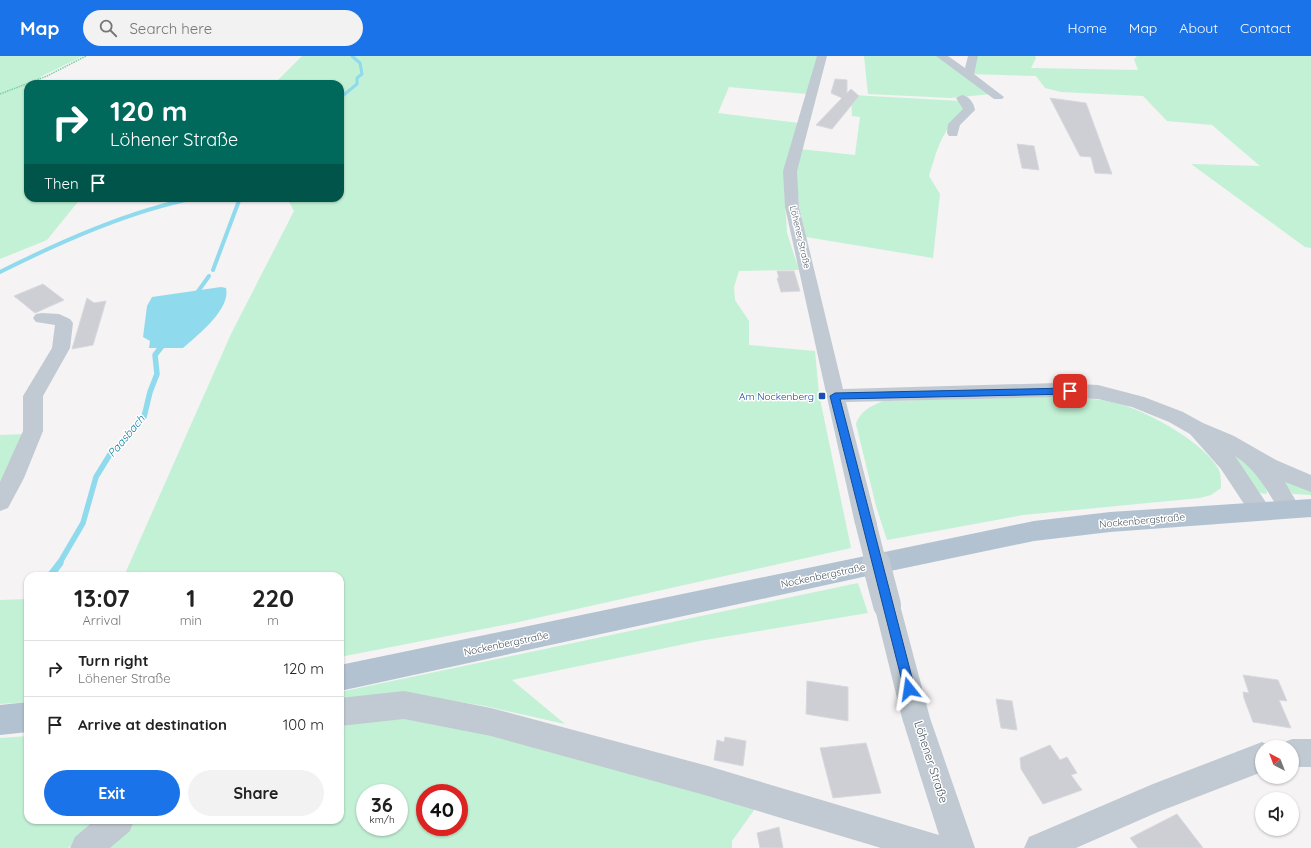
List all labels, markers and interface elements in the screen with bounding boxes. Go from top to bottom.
search box [83,10,363,46]
text: Map [20,16,59,40]
icon: search [97,17,119,39]
text: Search here [129,19,212,38]
text: Home [1068,19,1107,37]
text: Map [1129,19,1157,37]
text: About [1179,19,1218,37]
text: Contact [1240,19,1291,37]
text: 120 m [110,93,188,128]
icon: right [44,96,96,148]
text: Löhener Straße [110,128,238,151]
icon: arrive [87,172,109,194]
text: Then [44,174,79,193]
street label: Löhener Straße [788,204,813,269]
pin [1053,374,1087,408]
icon: arrive [1059,380,1081,402]
place label: Am Nockenberg [739,390,814,403]
marker: Am Nockenberg [817,391,827,401]
water label: Paasbach [104,412,148,460]
street label: Nockenbergstraße [1099,510,1186,531]
street label: Nockenbergstraße [780,560,867,591]
text: 13:07 [74,583,130,613]
text: 1 [186,583,195,613]
text: 220 [252,583,294,613]
text: Arrival [82,612,121,628]
text: min [180,612,202,628]
text: m [267,612,279,628]
street label: Nockenbergstraße [463,628,550,659]
text: Turn right [78,651,149,670]
icon: right [44,658,66,680]
text: 120 m [283,659,324,678]
position arrow [888,668,930,710]
text: Löhener Straße [78,670,171,686]
icon: arrive [44,714,66,736]
text: Arrive at destination [78,715,227,734]
text: 100 m [283,715,324,734]
street label: Löhener Straße [911,719,952,805]
north arrow [1255,740,1299,784]
map controls [1255,740,1299,836]
button: Exit [44,770,180,816]
button: Share [188,770,324,816]
speed limit sign: 40 [416,784,468,836]
text: 36 [371,792,393,817]
button: sound [1255,792,1299,836]
text: km/h [369,813,395,826]

